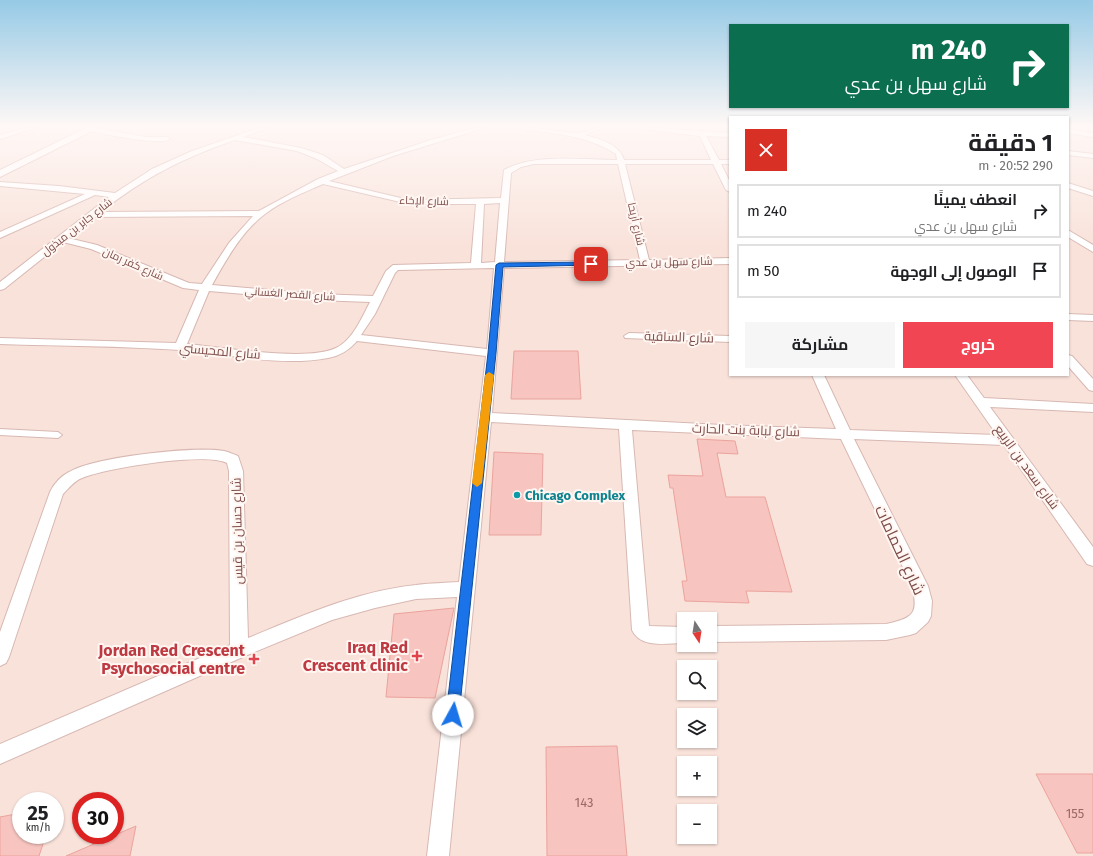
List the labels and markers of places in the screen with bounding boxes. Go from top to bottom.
pin [574,247,608,281]
place label: Chicago Complex [525,488,626,503]
marker: Chicago Complex [512,490,522,500]
place label: Iraq Red Crescent clinic [303,638,408,675]
place label: Jordan Red Crescent Psychosocial centre [97,641,246,678]
marker: Iraq Red Crescent clinic [411,650,423,662]
marker: Jordan Red Crescent Psychosocial centre [248,653,260,665]

